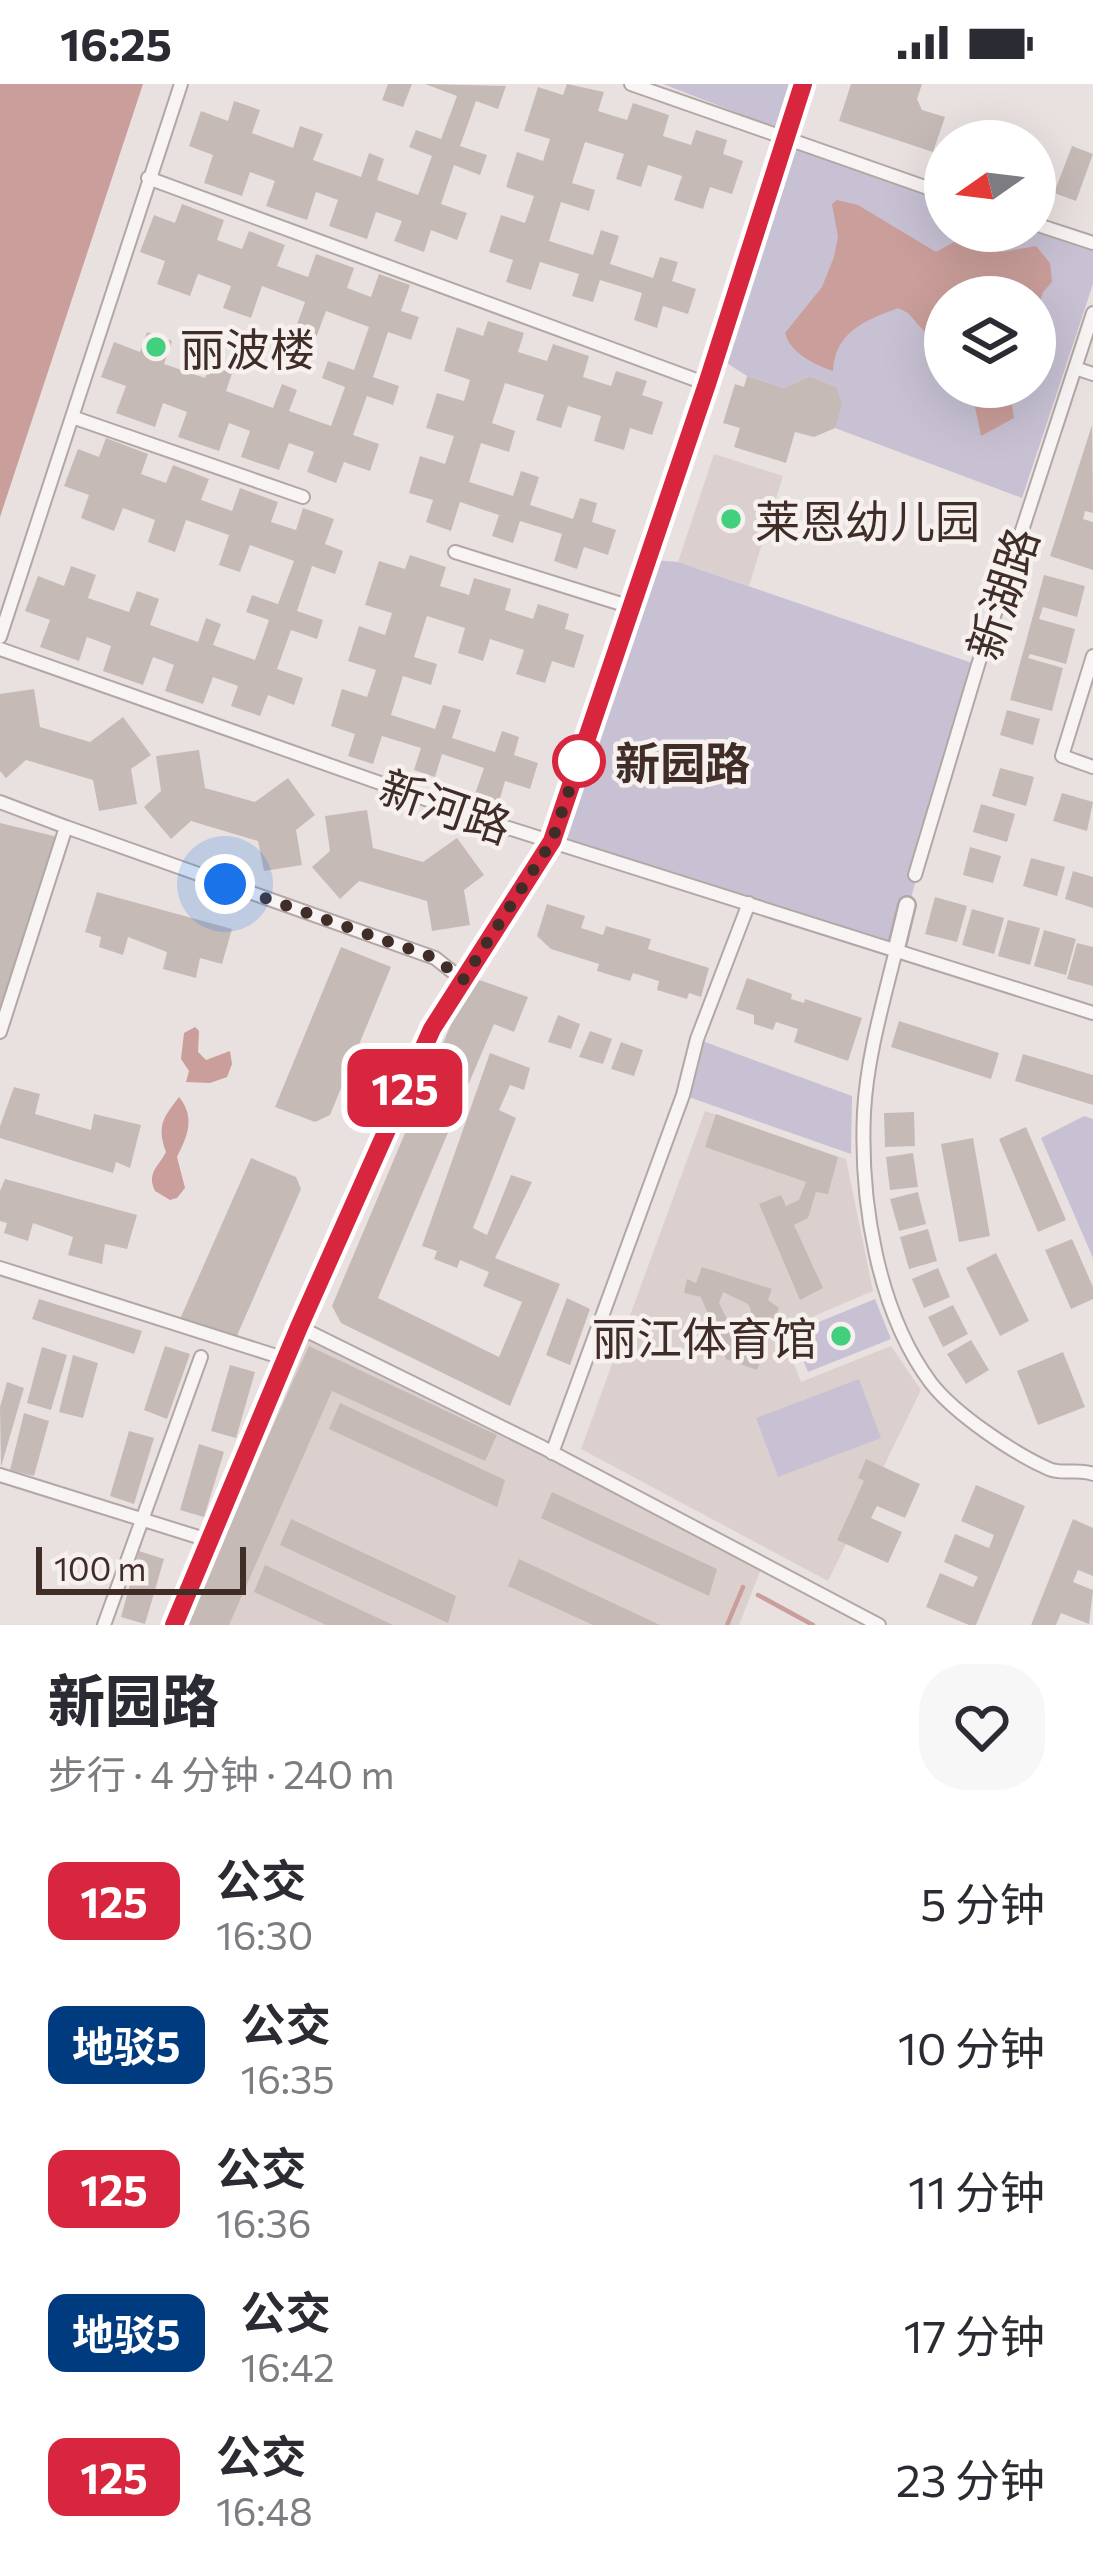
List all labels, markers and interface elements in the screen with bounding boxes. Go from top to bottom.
text: 16:25 [60,15,172,70]
north arrow [924,120,1056,252]
map controls [924,120,1056,408]
button: layers [924,276,1056,408]
place label: 丽波楼 [180,320,315,375]
marker: 丽波楼 [143,334,169,360]
place label: 莱恩幼儿园 [755,492,980,547]
marker: 莱恩幼儿园 [718,506,744,532]
street label: 新湖路 [954,520,1048,666]
place label: 新园路 [615,734,750,789]
marker: 新园路 [554,736,604,786]
street label: 新河路 [373,757,519,853]
your location [195,854,255,914]
line badge: 125 [336,1049,474,1127]
text: 125 [371,1062,439,1114]
place label: 丽江体育馆 [592,1309,817,1364]
marker: 丽江体育馆 [828,1323,854,1349]
scale bar [36,1541,246,1594]
text: 100 m [54,1547,146,1588]
text: 新园路 [48,1664,219,1734]
button: heart [919,1664,1045,1790]
text: 步行 · 4 分钟 · 240 m [48,1749,394,1797]
text: 公交 [216,1851,306,1906]
text: 125 [80,1875,148,1927]
text: 5 分钟 [921,1875,1045,1930]
text: 16:30 [216,1910,313,1958]
text: 公交 [241,1995,331,2050]
text: 地驳5 [72,2019,181,2071]
text: 10 分钟 [898,2019,1045,2074]
text: 16:35 [241,2054,335,2102]
text: 公交 [216,2139,306,2194]
text: 125 [80,2163,148,2215]
text: 11 分钟 [908,2163,1045,2218]
text: 16:36 [216,2198,311,2246]
text: 公交 [241,2283,331,2338]
text: 地驳5 [72,2307,181,2359]
text: 17 分钟 [903,2307,1045,2362]
text: 16:42 [241,2342,335,2390]
text: 公交 [216,2427,306,2482]
text: 125 [80,2451,148,2503]
text: 23 分钟 [896,2451,1045,2506]
text: 16:48 [216,2486,313,2534]

